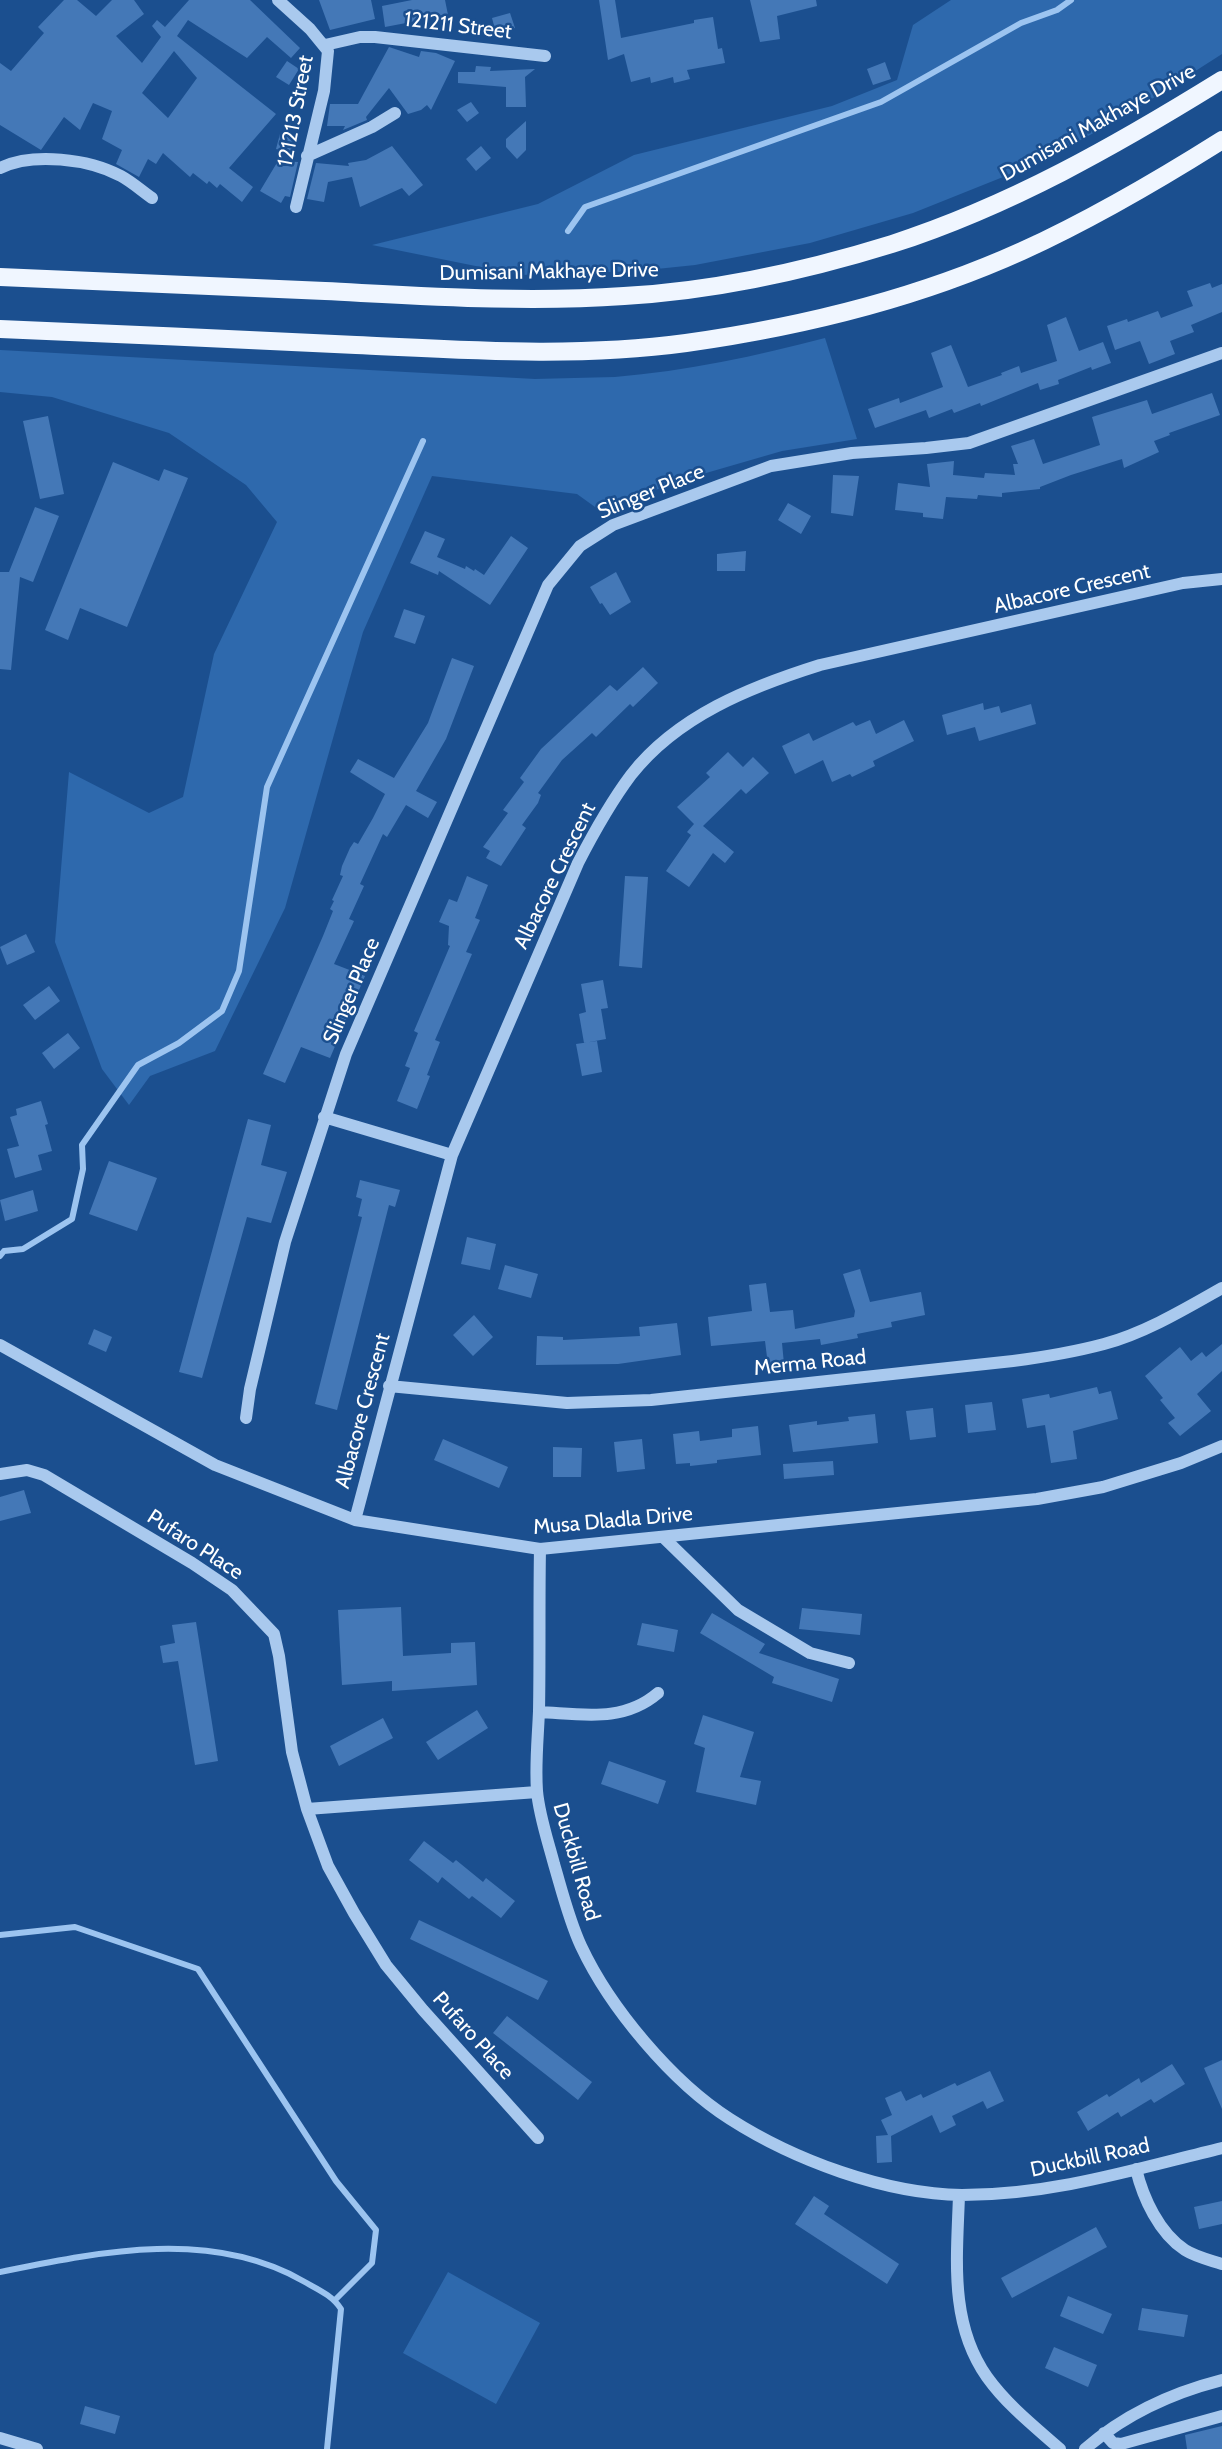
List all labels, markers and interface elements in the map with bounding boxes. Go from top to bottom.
street label: 121211 Street [403,7,513,45]
street label: 121213 Street [273,53,319,169]
street label: Dumisani Makhaye Drive [996,59,1200,187]
street label: Dumisani Makhaye Drive [439,257,659,287]
street label: Slinger Place [594,459,708,525]
street label: Albacore Crescent [991,559,1153,619]
street label: Albacore Crescent [509,799,601,953]
street label: Slinger Place [318,934,386,1048]
street label: Albacore Crescent [330,1331,396,1491]
street label: Merma Road [753,1345,867,1381]
street label: Musa Dladla Drive [532,1501,694,1541]
street label: Pufaro Place [142,1505,248,1585]
street label: Duckbill Road [547,1800,605,1924]
street label: Pufaro Place [427,1987,519,2085]
street label: Duckbill Road [1028,2133,1152,2183]

